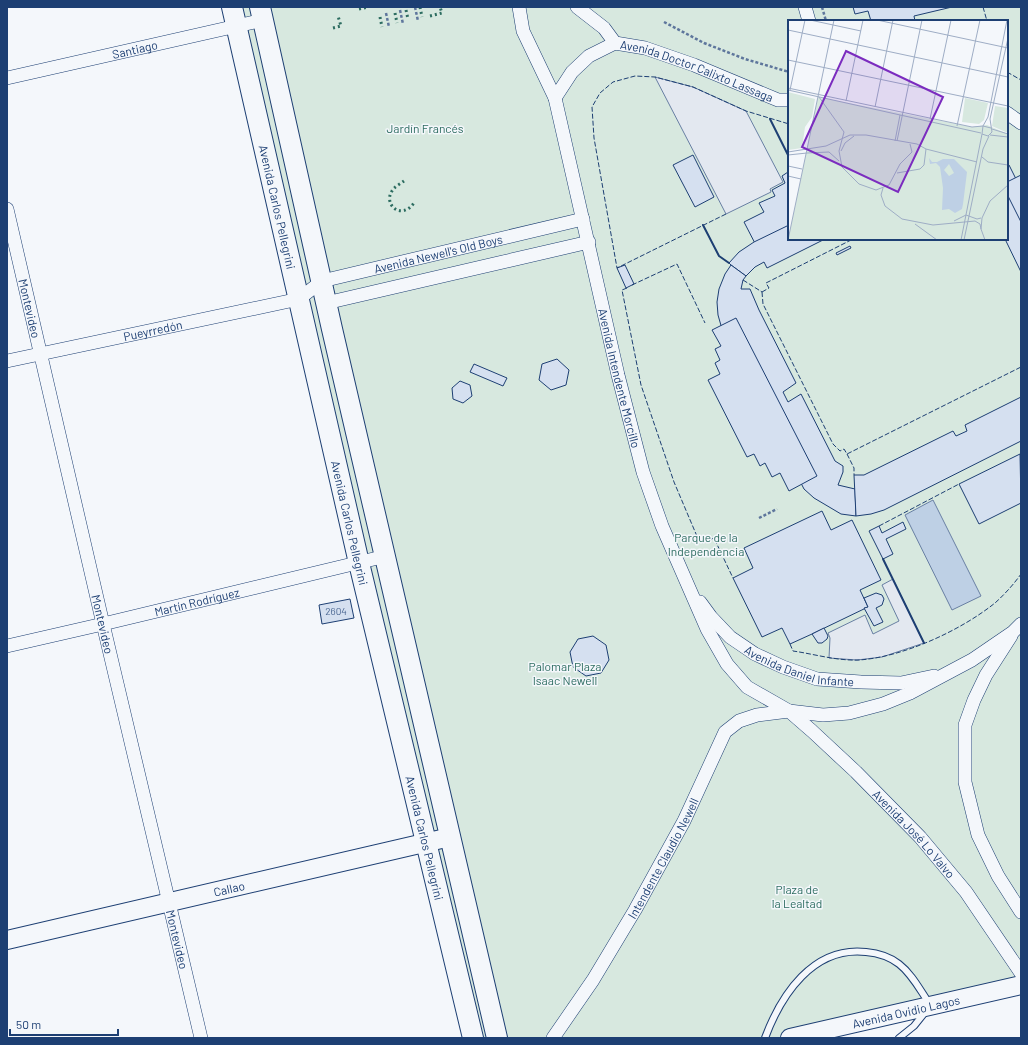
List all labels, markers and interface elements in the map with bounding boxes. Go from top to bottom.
inset map [788,20,1008,240]
street label: Santiago [111,37,159,61]
street label: Avenida Doctor Calixto Lassaga [619,37,776,104]
park label: Jardín Francés [386,121,464,135]
street label: Avenida Carlos Pellegrini [257,143,299,270]
street label: Avenida Newell's Old Boys [372,231,504,275]
street label: Montevideo [16,277,44,339]
street label: Avenida Intendente Morcillo [596,307,644,449]
street label: Pueyrredón [122,317,184,343]
street label: Avenida Carlos Pellegrini [329,459,371,586]
park label: Parque de la Independencia [668,530,744,558]
street label: Martín Rodríguez [153,584,241,618]
street label: Montevideo [89,593,117,655]
house number: 2604 [325,605,347,617]
street label: Avenida Daniel Infante [742,642,855,689]
park label: Palomar Plaza Isaac Newell [529,659,601,687]
street label: Avenida Carlos Pellegrini [403,774,447,901]
street label: Avenida José Lo Valvo [870,787,958,881]
street label: Intendente Claudio Newell [625,796,701,921]
street label: Callao [212,878,246,899]
park label: Plaza de la Lealtad [772,882,822,910]
street label: Montevideo [164,908,191,970]
street label: Avenida Ovidio Lagos [851,992,961,1031]
scale bar [10,1011,118,1037]
text: 50 m [16,1017,41,1031]

